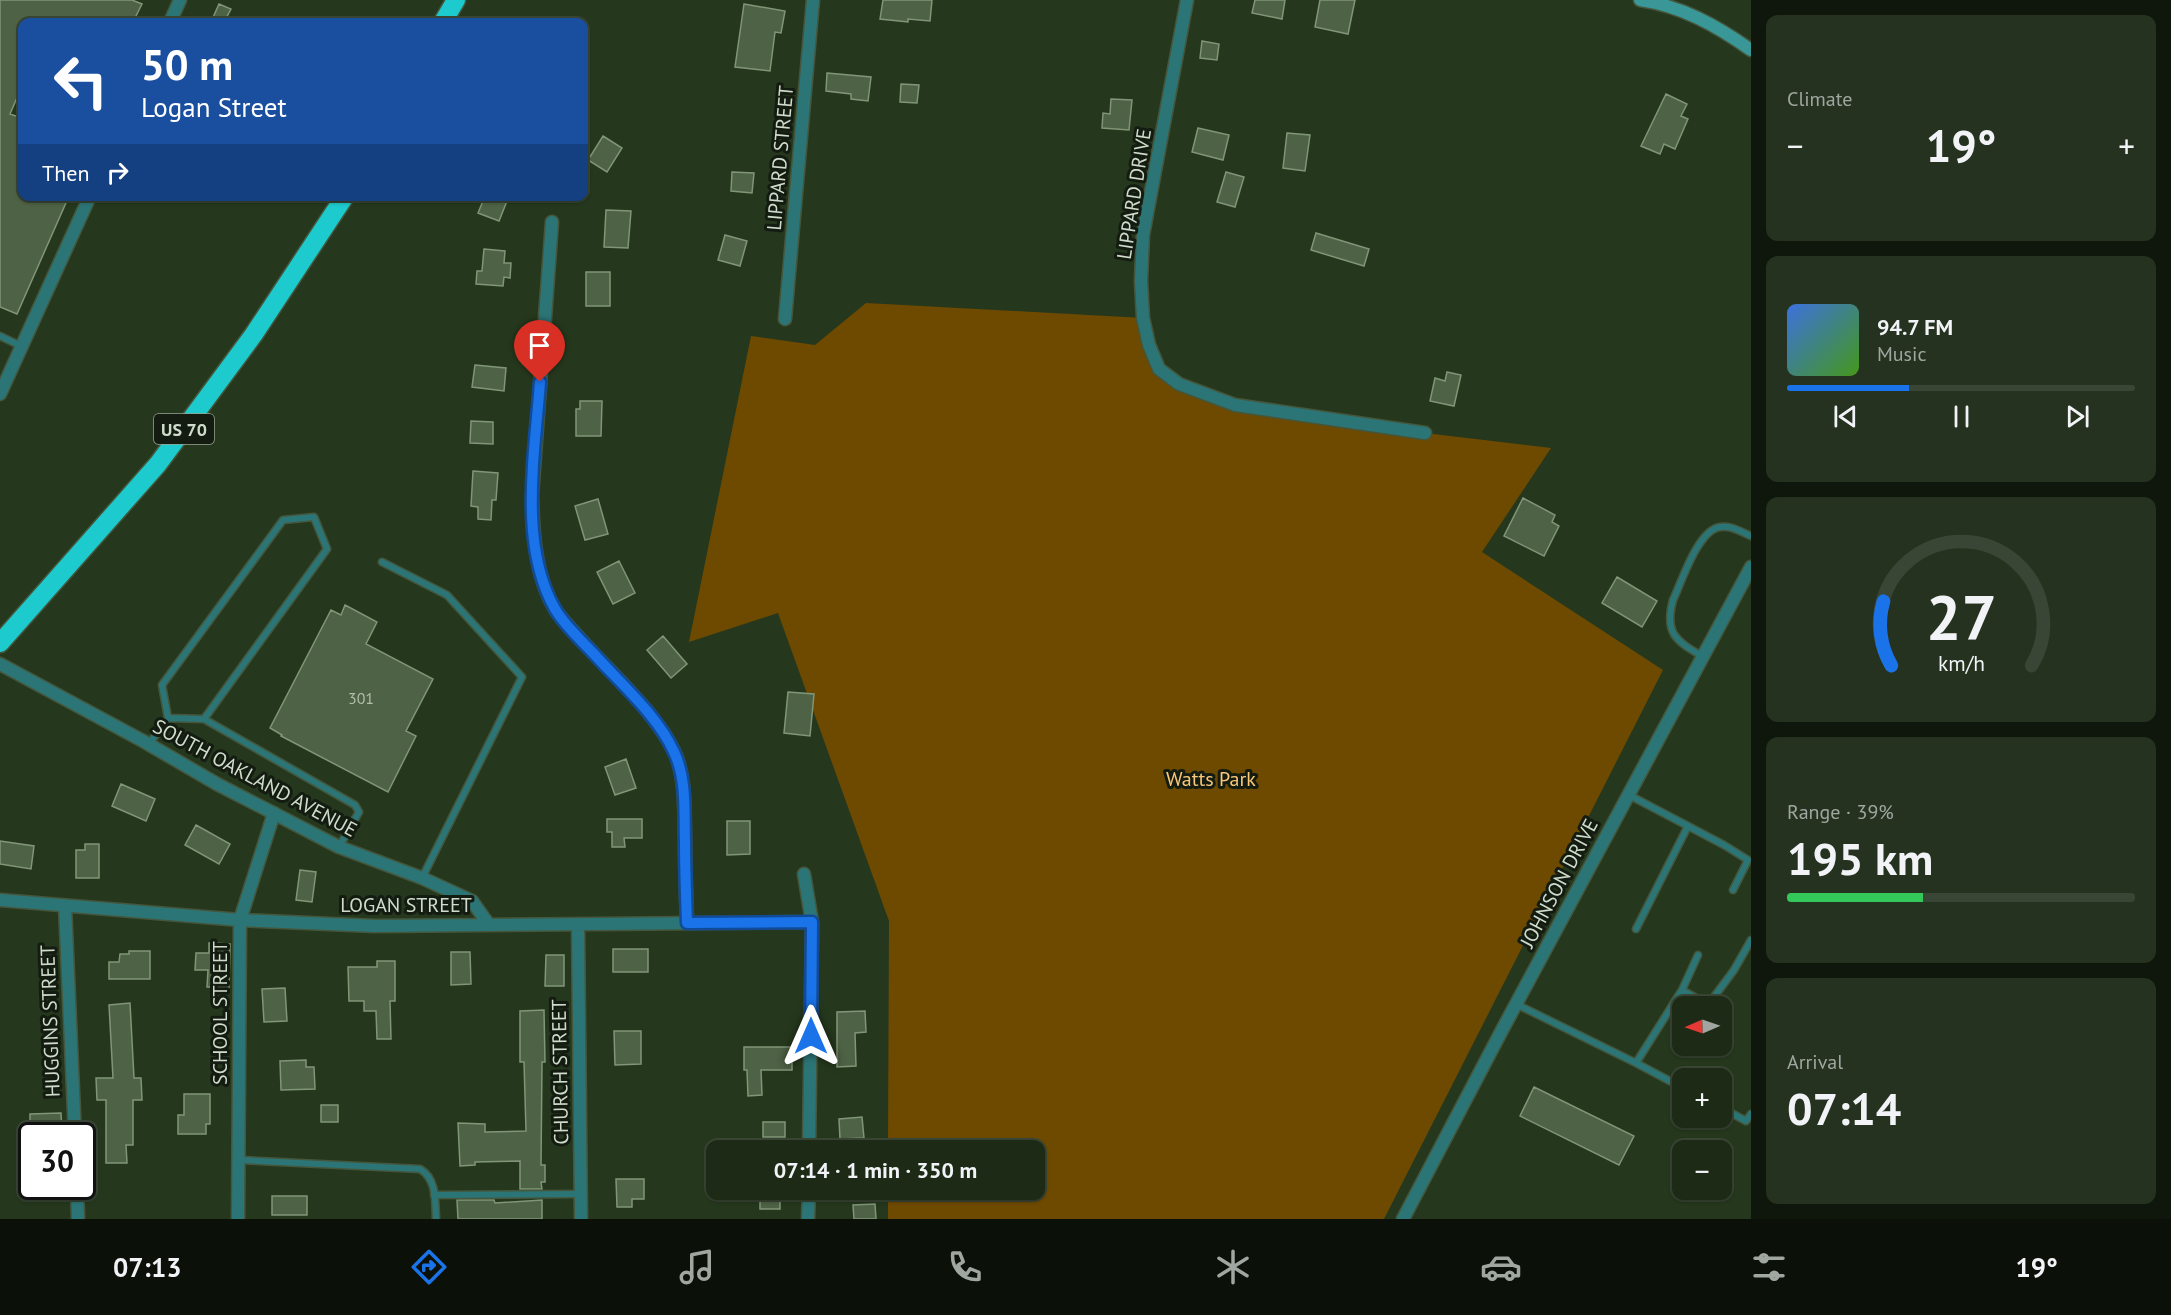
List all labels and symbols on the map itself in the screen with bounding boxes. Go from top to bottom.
street label: LIPPARD STREET [761,84,799,232]
street label: LIPPARD DRIVE [1111,127,1157,261]
pin [514,320,565,382]
road number: US 70 [154,414,214,444]
house number: 301 [348,688,374,708]
street label: SOUTH OAKLAND AVENUE [148,713,362,843]
park label: Watts Park [1166,766,1256,792]
street label: JOHNSON DRIVE [1514,814,1604,953]
street label: LOGAN STREET [340,892,472,918]
street label: SCHOOL STREET [207,941,233,1085]
street label: HUGGINS STREET [34,944,66,1098]
north arrow [1672,996,1732,1056]
street label: CHURCH STREET [546,999,574,1145]
position arrow [779,1004,843,1068]
speed limit sign: 30 [18,1122,96,1200]

